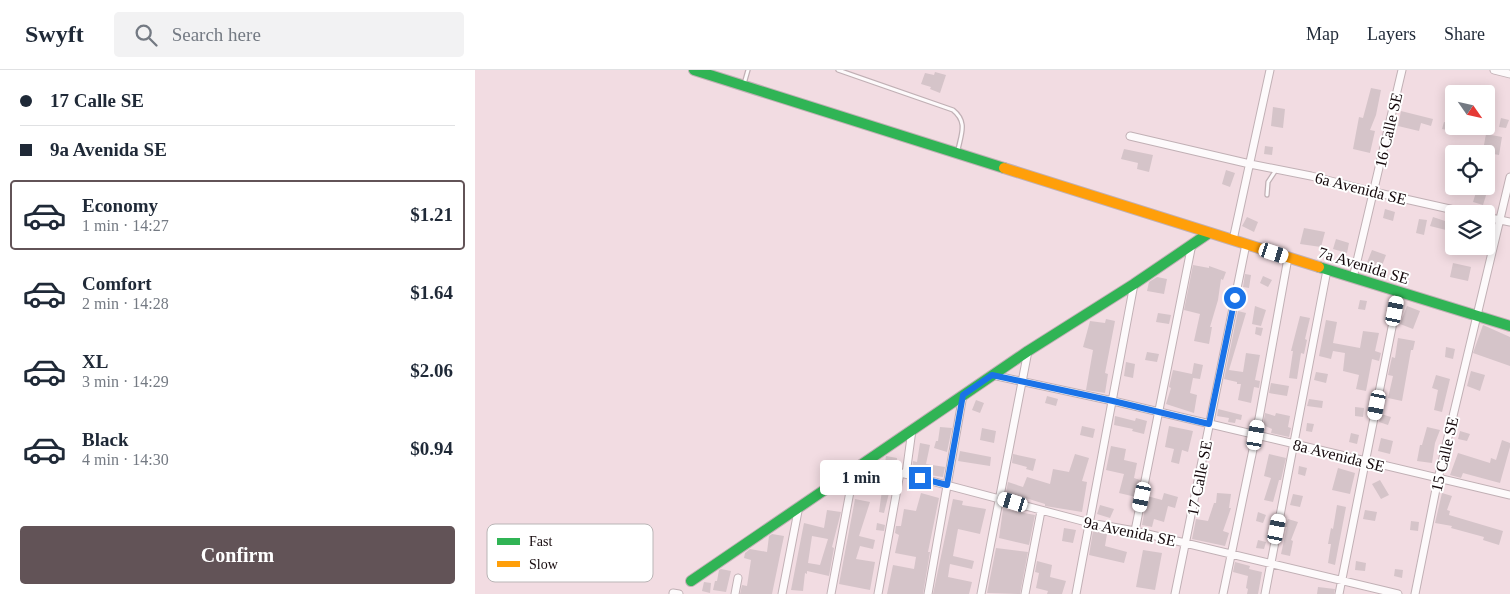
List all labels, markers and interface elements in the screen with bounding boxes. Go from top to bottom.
search box [114,12,464,57]
text: Swyft [25,21,84,47]
icon: search [132,21,160,49]
text: Search here [172,24,261,45]
text: Map [1306,24,1339,44]
text: Layers [1367,24,1416,44]
text: Share [1444,24,1485,44]
north arrow [1445,85,1495,135]
map controls [1445,85,1495,255]
text: 17 Calle SE [50,90,144,111]
street label: 16 Calle SE [1372,91,1405,169]
text: 9a Avenida SE [50,139,167,160]
button: locate [1445,145,1495,195]
street label: 6a Avenida SE [1313,169,1408,208]
icon: car [22,193,67,238]
text: Economy [82,195,158,216]
text: $1.21 [410,204,453,225]
button: layers [1445,205,1495,255]
text: 1 min · 14:27 [82,217,169,234]
car [1257,241,1290,265]
street label: 7a Avenida SE [1316,244,1411,287]
icon: car [22,271,67,316]
text: Comfort [82,273,152,294]
text: $1.64 [410,282,453,303]
route start [1224,287,1246,309]
text: 2 min · 14:28 [82,295,169,312]
car [1384,295,1405,327]
icon: car [22,349,67,394]
text: XL [82,351,108,372]
text: $2.06 [410,360,453,381]
text: 3 min · 14:29 [82,373,169,390]
car [1366,389,1387,421]
street label: 15 Calle SE [1428,415,1461,493]
car [1246,419,1265,451]
icon: car [22,427,67,472]
text: Black [82,429,128,450]
street label: 8a Avenida SE [1291,436,1386,475]
text: $0.94 [410,438,453,459]
street label: 17 Calle SE [1184,439,1215,517]
text: 4 min · 14:30 [82,451,169,468]
callout: 1 min [820,460,903,496]
route end [909,467,931,489]
text: 1 min [842,469,880,486]
car [1131,481,1152,513]
car [996,490,1029,514]
street label: 9a Avenida SE [1082,513,1178,550]
car [1266,513,1287,545]
legend [487,524,653,582]
button: Confirm [20,526,455,584]
text: Fast [529,534,552,549]
text: Slow [529,557,559,572]

